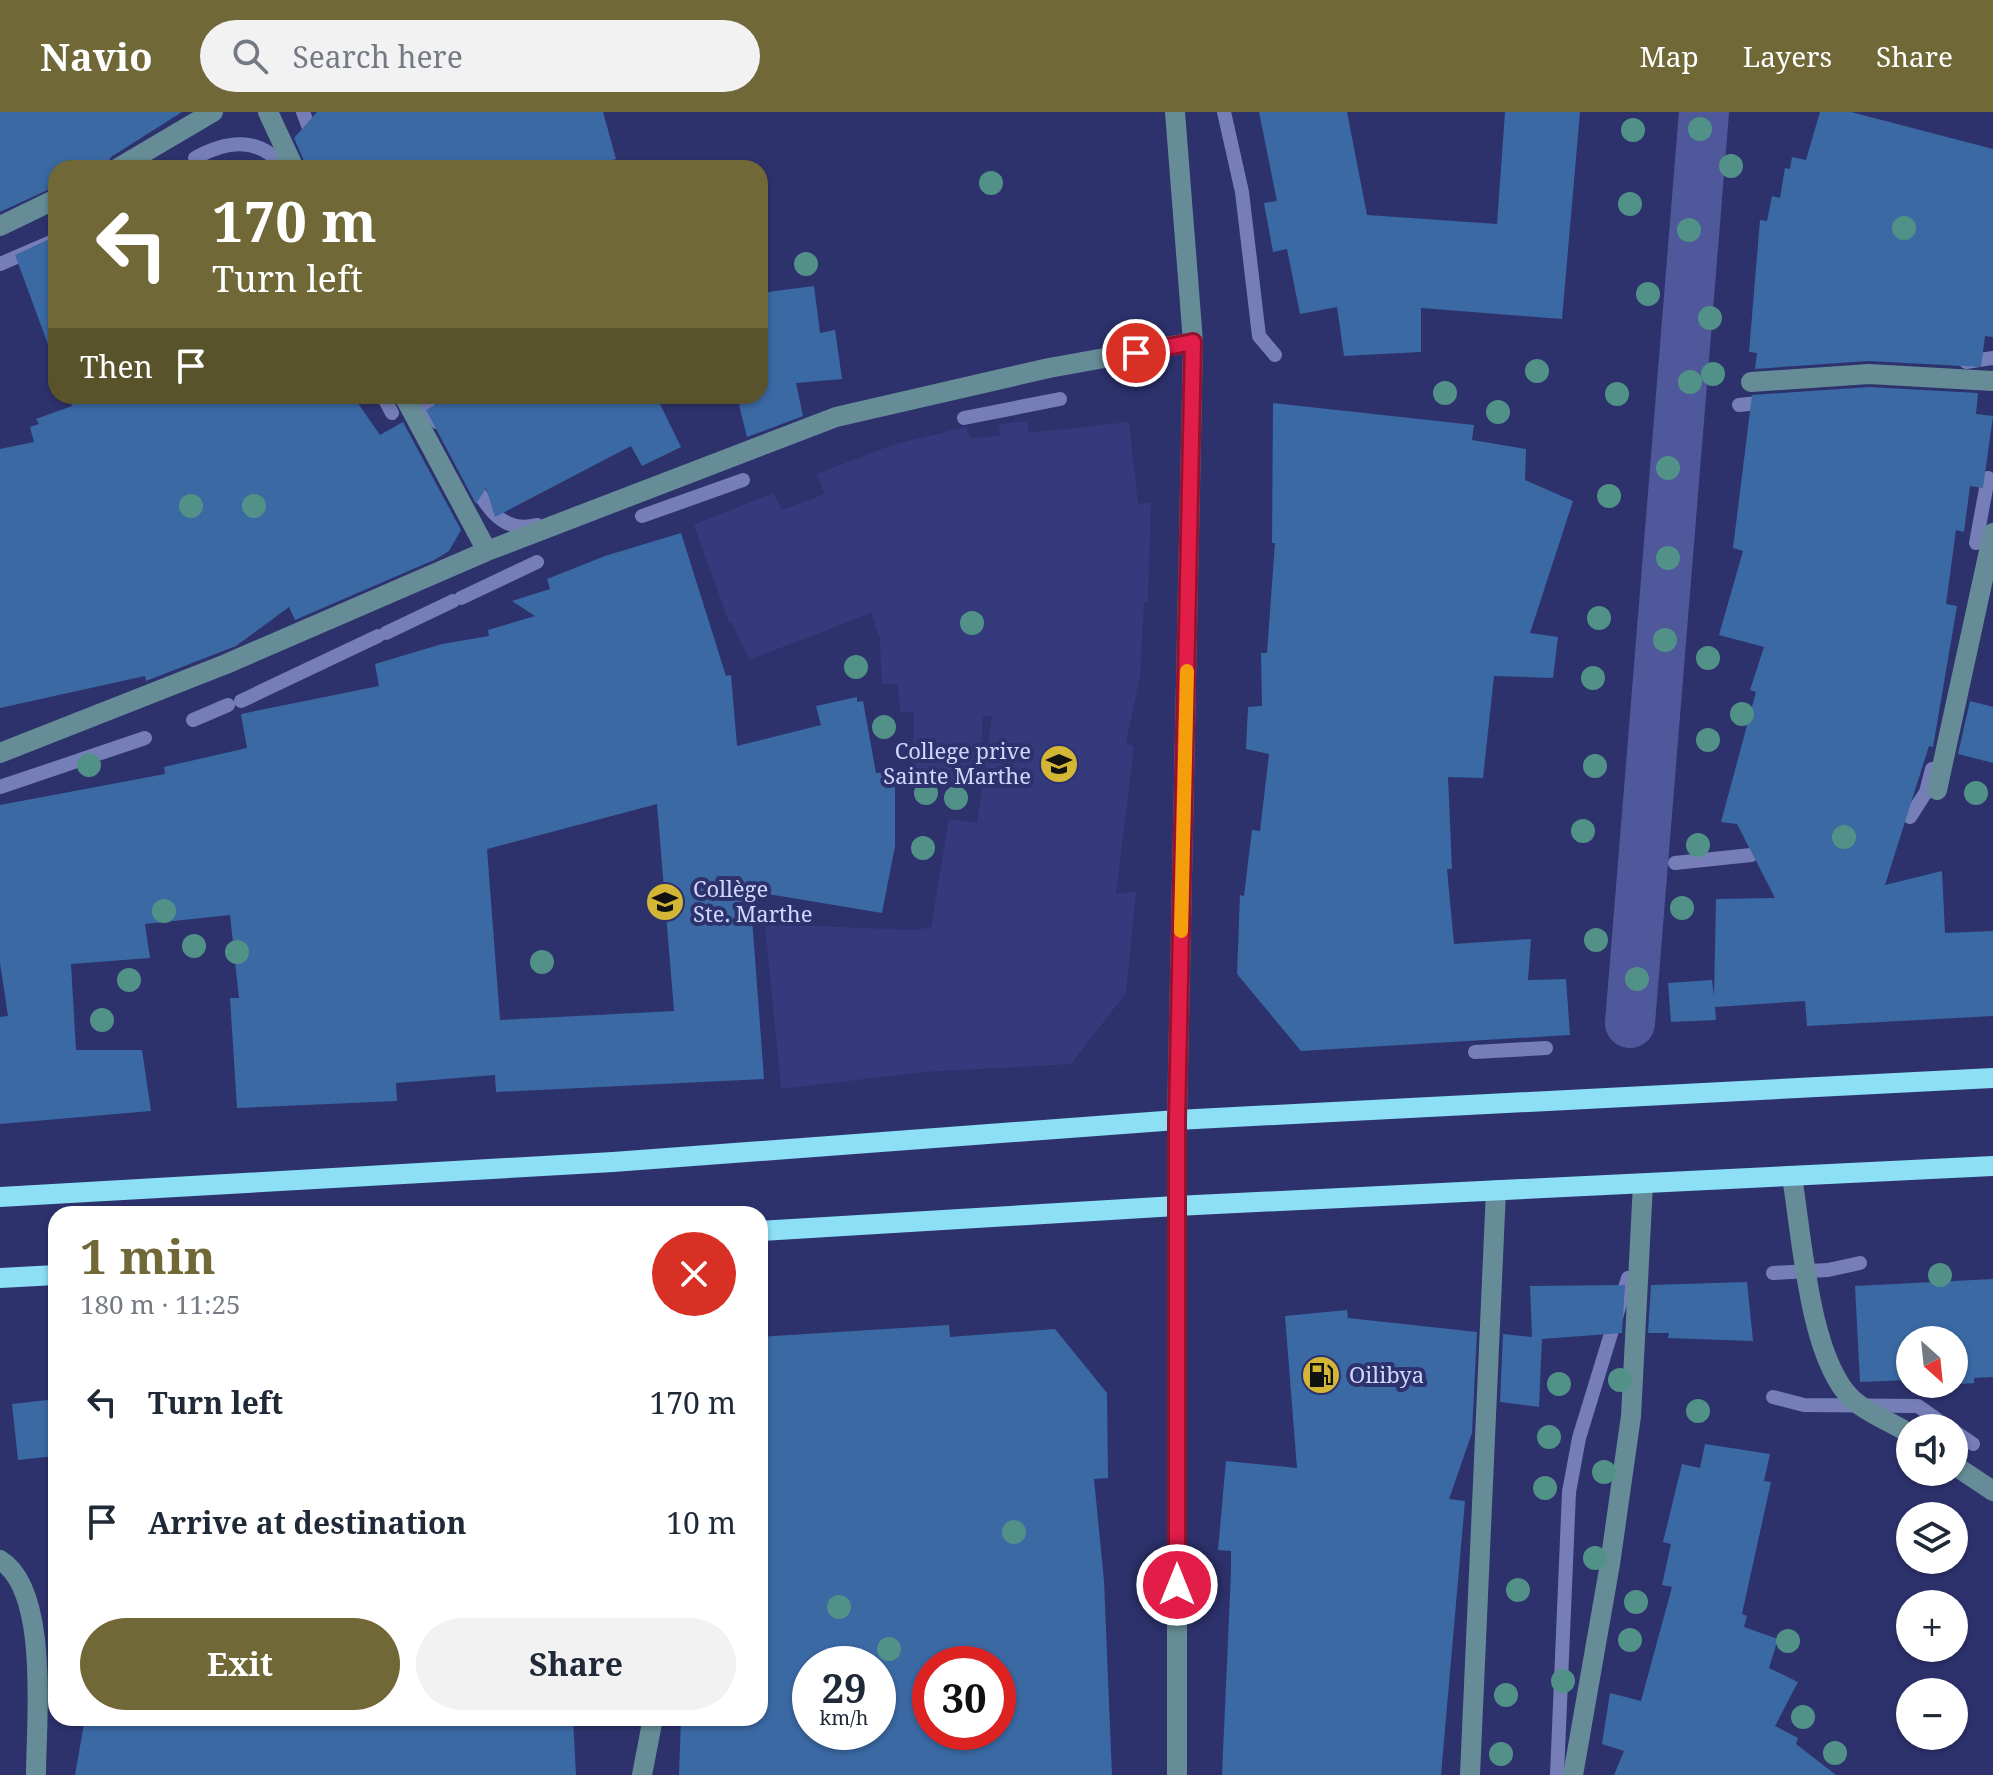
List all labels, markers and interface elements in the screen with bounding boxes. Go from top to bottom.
search box [200,20,760,92]
text: Navio [40,30,152,82]
icon: search [228,34,272,78]
text: Search here [292,36,463,77]
text: Map [1640,37,1699,75]
text: Layers [1743,37,1832,75]
text: Share [1876,37,1953,75]
text: 170 m [212,182,377,258]
icon: left [80,192,184,296]
text: Turn left [212,254,363,303]
pin [1102,319,1170,387]
icon: arrive [1114,331,1158,375]
icon: arrive [169,344,213,388]
text: Then [80,346,153,387]
place label: College prive Sainte Marthe [883,735,1031,790]
school or university icon: College prive Sainte Marthe [1038,743,1080,785]
place label: Collège Ste. Marthe [693,873,813,928]
school or university icon: Collège Ste. Marthe [644,881,686,923]
text: 1 min [80,1223,216,1288]
button: close [652,1232,736,1316]
text: 180 m · 11:25 [80,1286,241,1322]
north arrow [1896,1326,1968,1398]
map controls [1896,1326,1968,1750]
fuel station icon: Oilibya [1300,1354,1342,1396]
place label: Oilibya [1349,1359,1424,1389]
icon: left [80,1380,124,1424]
text: Turn left [148,1382,283,1423]
text: 170 m [650,1382,736,1423]
button: sound [1896,1414,1968,1486]
icon: arrive [80,1500,124,1544]
text: Arrive at destination [148,1502,467,1543]
text: 10 m [666,1502,736,1543]
button: layers [1896,1502,1968,1574]
position arrow [1135,1543,1219,1627]
button: + [1896,1590,1968,1662]
button: Exit [80,1618,400,1710]
button: Share [416,1618,736,1710]
speed limit sign: 30 [912,1646,1016,1750]
text: 29 [821,1660,867,1715]
button: − [1896,1678,1968,1750]
text: km/h [819,1704,869,1731]

